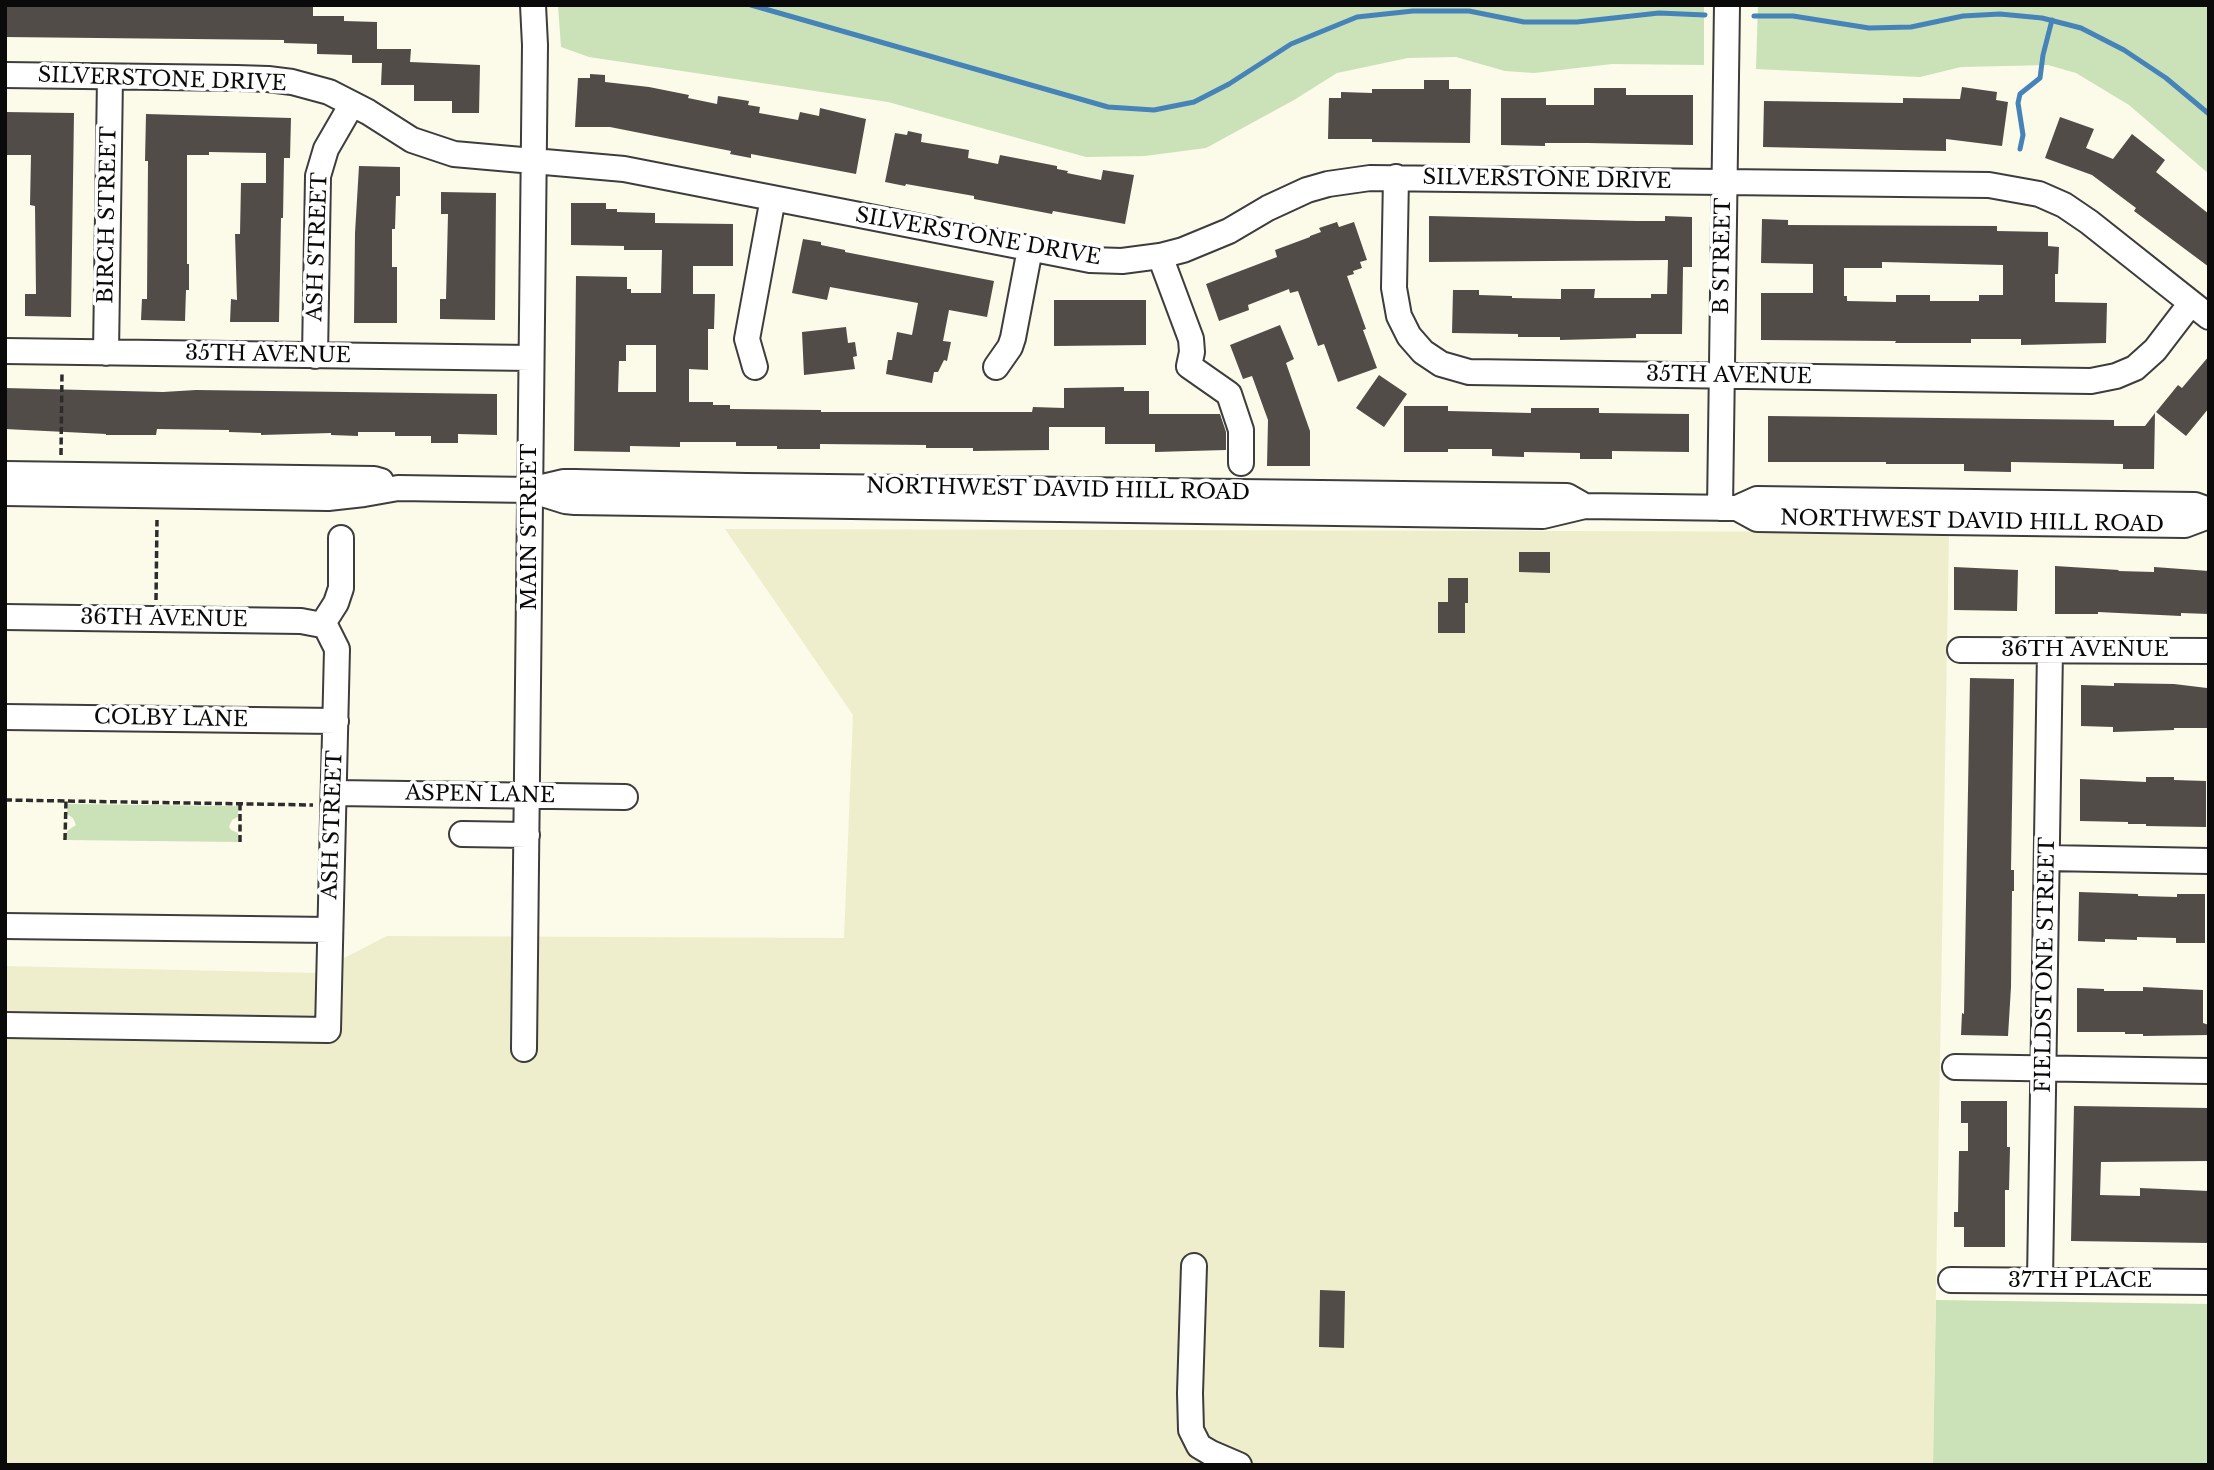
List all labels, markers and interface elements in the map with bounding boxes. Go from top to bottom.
street label: SILVERSTONE DRIVE [37,63,287,97]
street label: BIRCH STREET [94,126,122,304]
street label: SILVERSTONE DRIVE [1422,165,1672,195]
street label: ASH STREET [303,172,333,322]
street label: B STREET [1709,198,1737,314]
street label: SILVERSTONE DRIVE [853,203,1103,271]
street label: 35TH AVENUE [185,341,351,369]
street label: 35TH AVENUE [1646,362,1812,390]
street label: MAIN STREET [517,444,543,610]
street label: NORTHWEST DAVID HILL ROAD [866,474,1250,506]
street label: NORTHWEST DAVID HILL ROAD [1780,506,2164,538]
street label: 36TH AVENUE [80,605,248,633]
street label: 36TH AVENUE [2001,637,2169,663]
street label: COLBY LANE [94,705,248,733]
street label: ASH STREET [318,750,348,900]
street label: ASPEN LANE [405,781,555,809]
street label: FIELDSTONE STREET [2031,837,2061,1093]
street label: 37TH PLACE [2008,1268,2152,1294]

